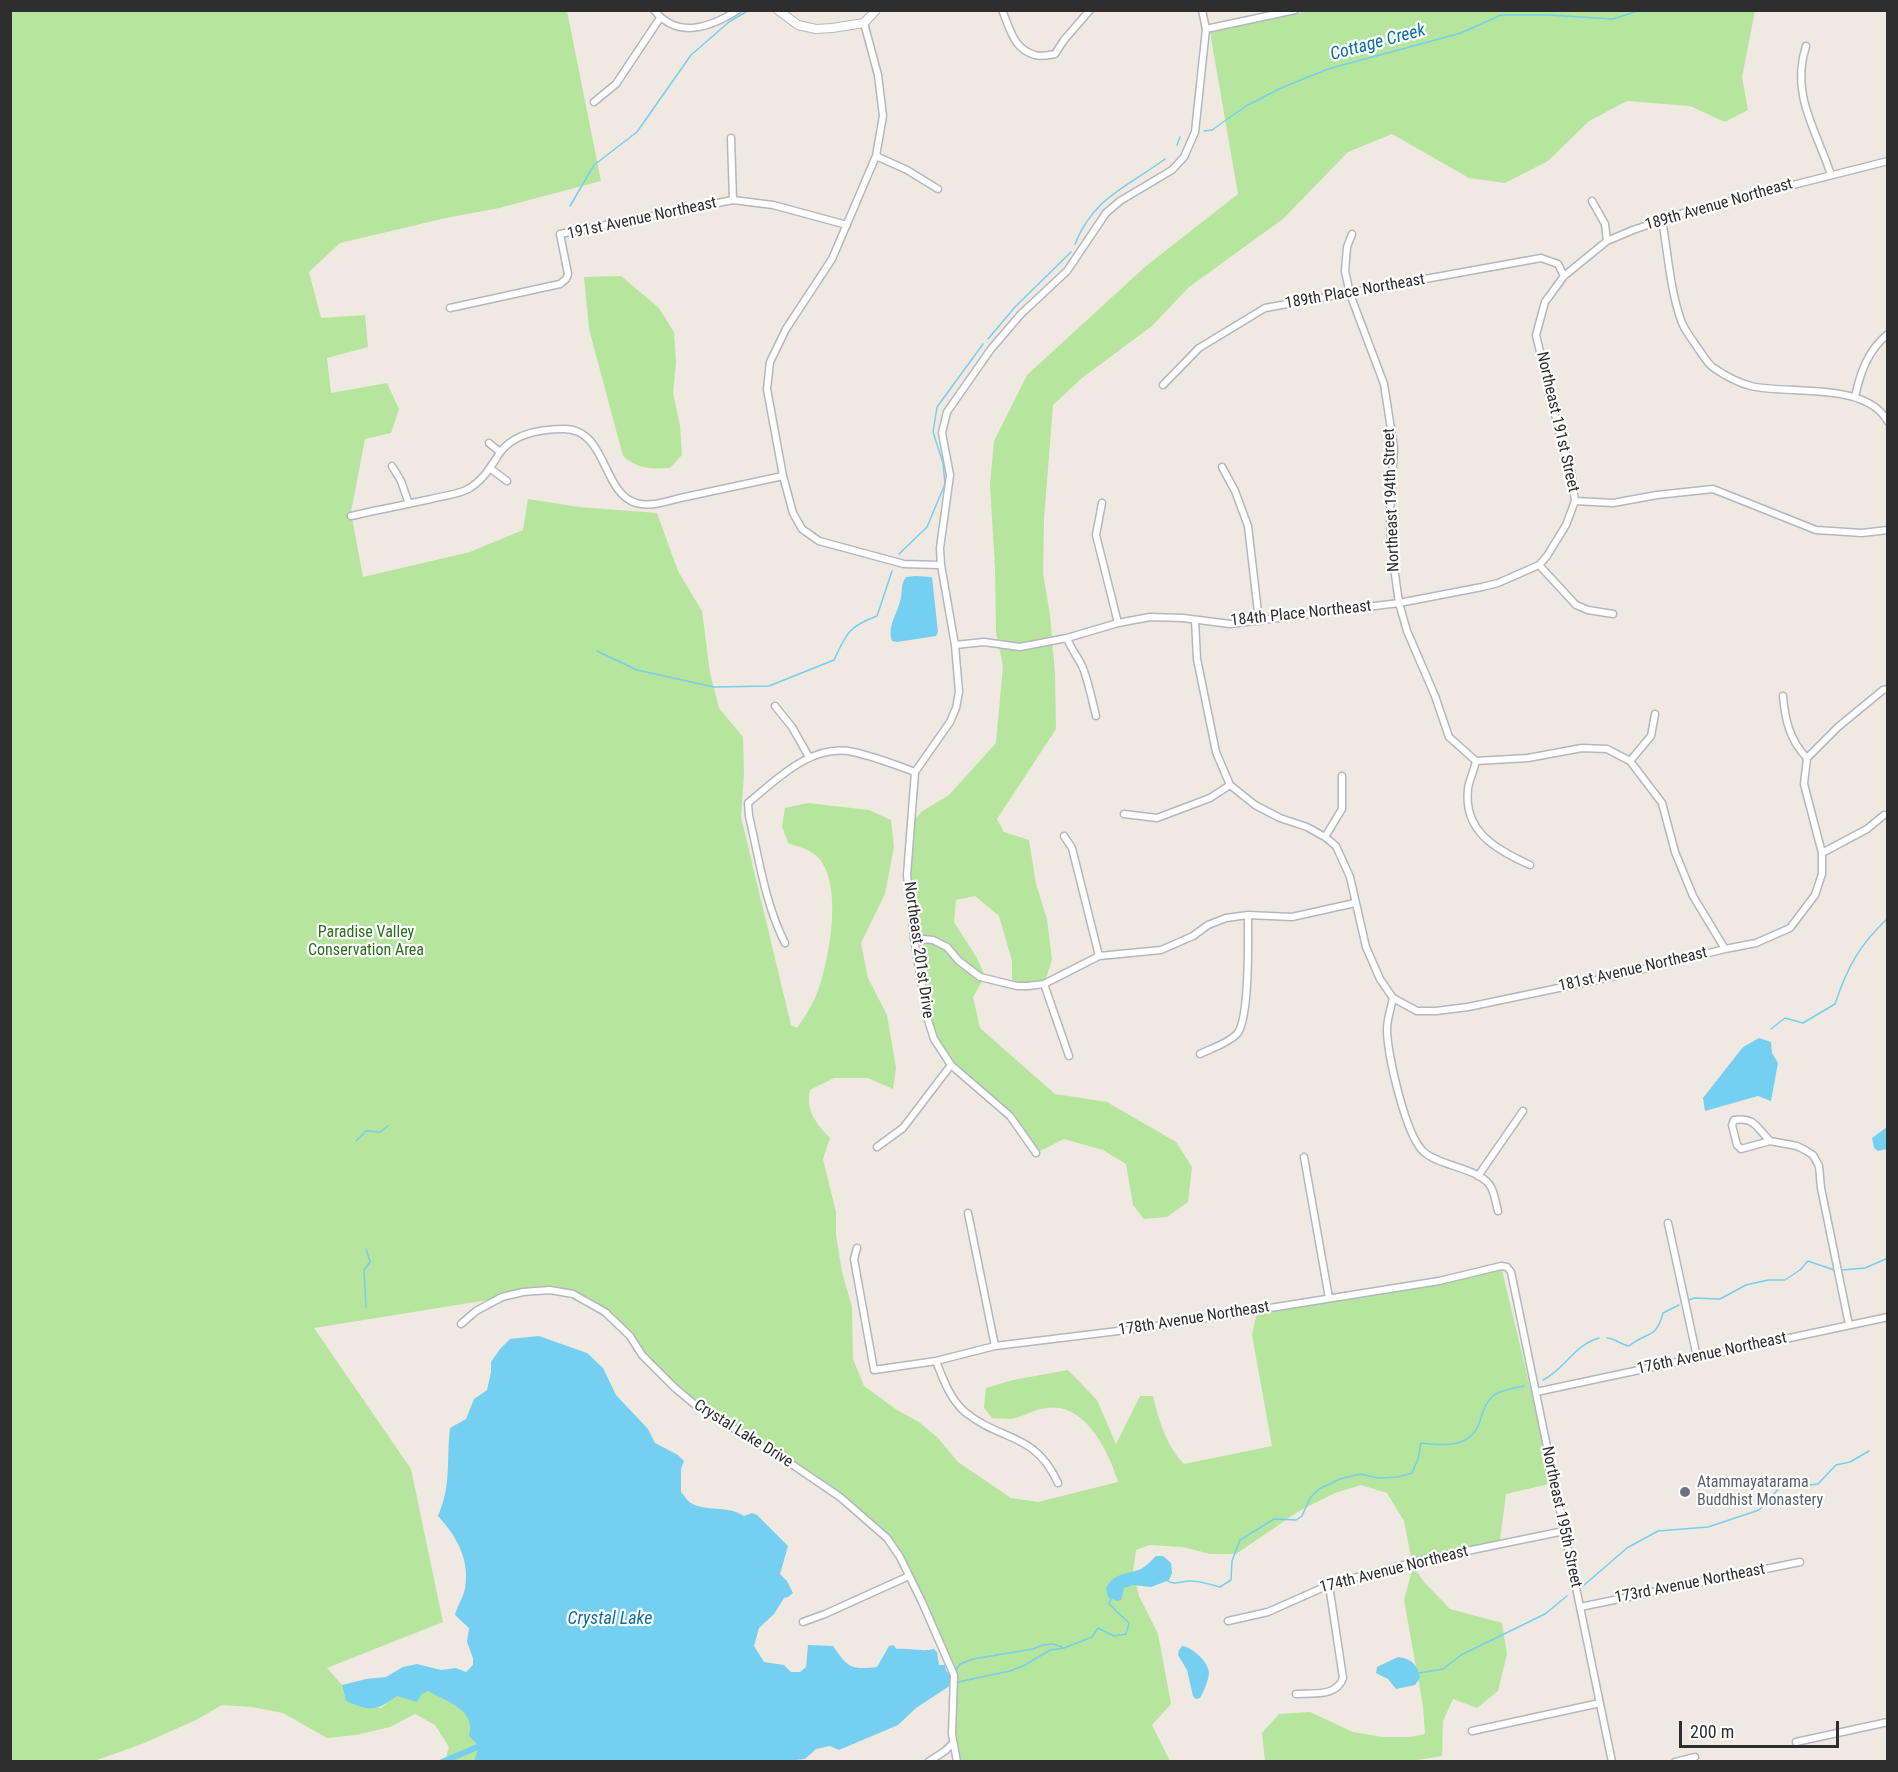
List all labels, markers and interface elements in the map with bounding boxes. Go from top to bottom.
water label: Cottage Creek [1328,20,1428,66]
street label: 189th Avenue Northeast [1643,175,1795,235]
street label: 191st Avenue Northeast [566,194,718,244]
street label: 189th Place Northeast [1284,270,1426,314]
street label: Northeast 191st Street [1532,350,1582,494]
street label: Northeast 194th Street [1380,428,1404,572]
street label: 184th Place Northeast [1230,597,1372,631]
street label: Northeast 201st Drive [899,880,937,1020]
park label: Paradise Valley Conservation Area [308,923,424,961]
street label: 181st Avenue Northeast [1557,944,1709,996]
street label: 178th Avenue Northeast [1117,1298,1271,1340]
street label: 176th Avenue Northeast [1635,1329,1789,1379]
street label: Crystal Lake Drive [690,1396,796,1472]
street label: Northeast 195th Street [1537,1445,1585,1589]
place label: Atammayatarama Buddhist Monastery [1697,1473,1823,1511]
marker: Atammayatarama Buddhist Monastery [1678,1485,1692,1499]
street label: 174th Avenue Northeast [1318,1542,1470,1598]
street label: 173rd Avenue Northeast [1613,1560,1767,1608]
water label: Crystal Lake [568,1608,652,1630]
scale bar [1682,1709,1842,1747]
text: 200 m [1690,1721,1734,1742]

